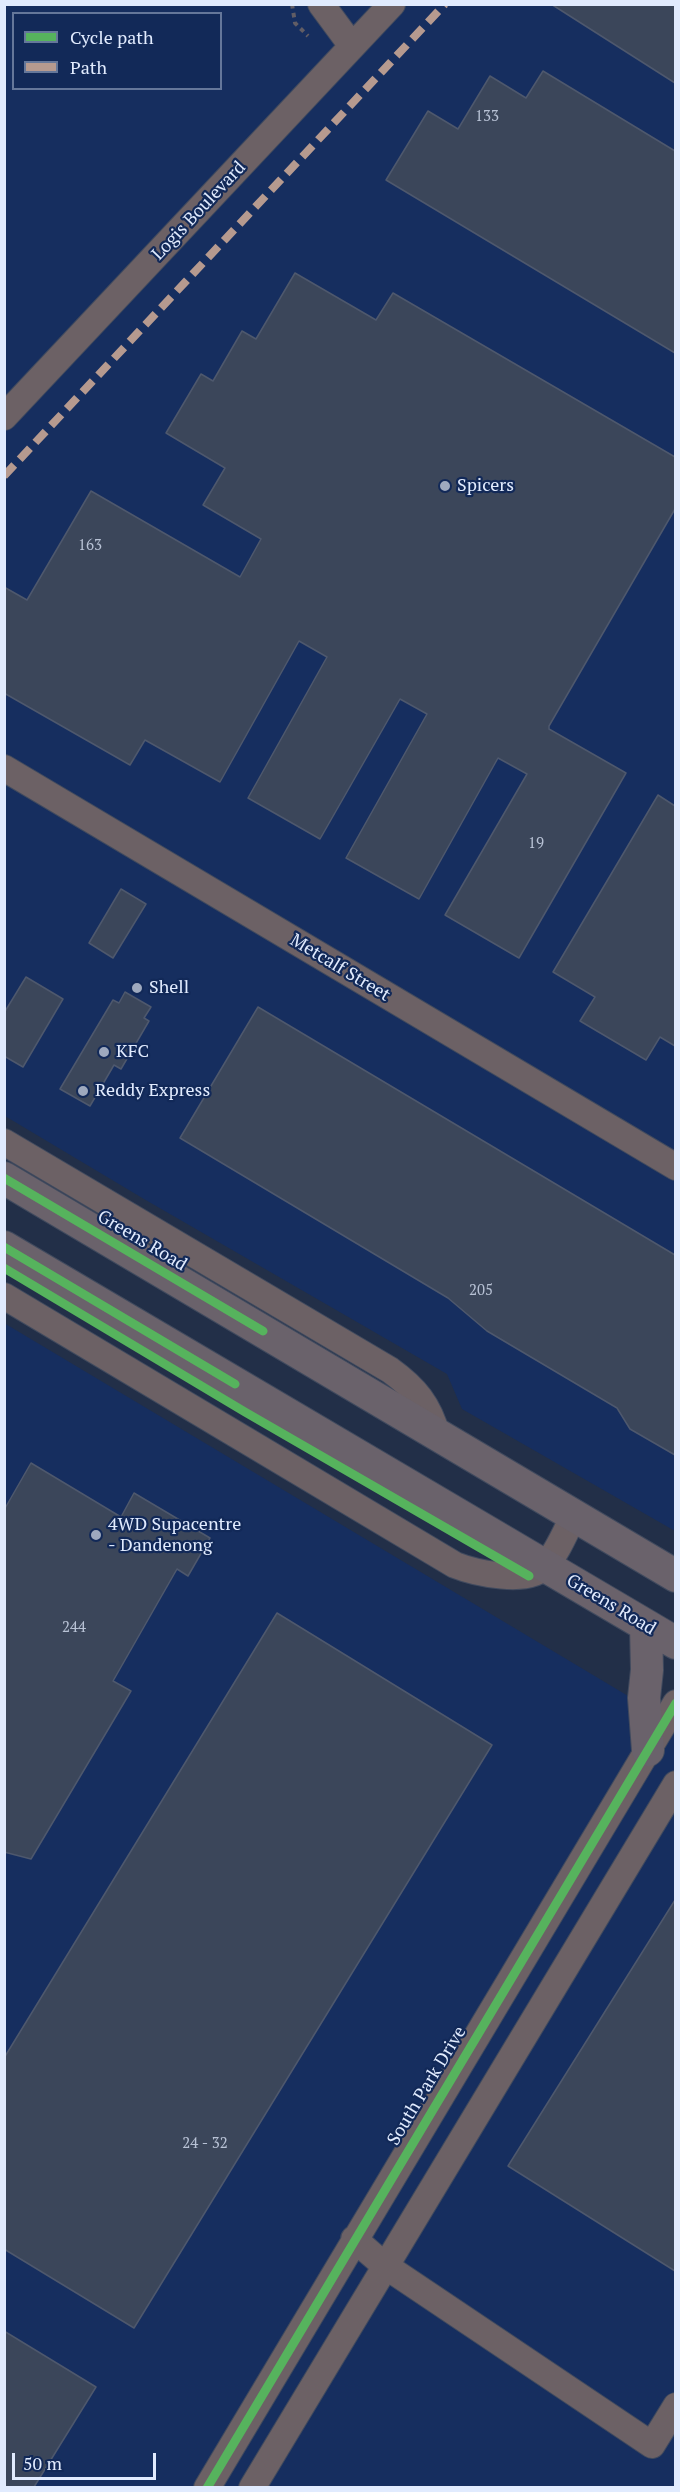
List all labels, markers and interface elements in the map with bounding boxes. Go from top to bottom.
legend [12,12,222,90]
text: Cycle path [70,25,154,49]
text: Path [70,55,107,79]
house number: 133 [475,108,499,126]
street label: Logis Boulevard [148,157,250,265]
place label: Spicers [457,475,514,497]
marker: Spicers [438,479,452,493]
house number: 163 [78,537,102,555]
house number: 19 [528,835,544,853]
street label: Metcalf Street [286,930,394,1006]
place label: Shell [149,977,189,999]
marker: Shell [130,981,144,995]
place label: KFC [116,1041,149,1063]
marker: KFC [97,1045,111,1059]
place label: Reddy Express [95,1080,210,1102]
marker: Reddy Express [76,1084,90,1098]
street label: Greens Road [93,1206,191,1276]
house number: 205 [469,1282,493,1300]
place label: 4WD Supacentre - Dandenong [108,1514,241,1556]
marker: 4WD Supacentre - Dandenong [89,1528,103,1542]
street label: Greens Road [562,1570,660,1640]
house number: 244 [62,1619,86,1637]
street label: South Park Drive [383,2023,471,2149]
house number: 24 - 32 [182,2135,228,2153]
scale bar [15,2441,159,2479]
text: 50 m [23,2451,62,2475]

